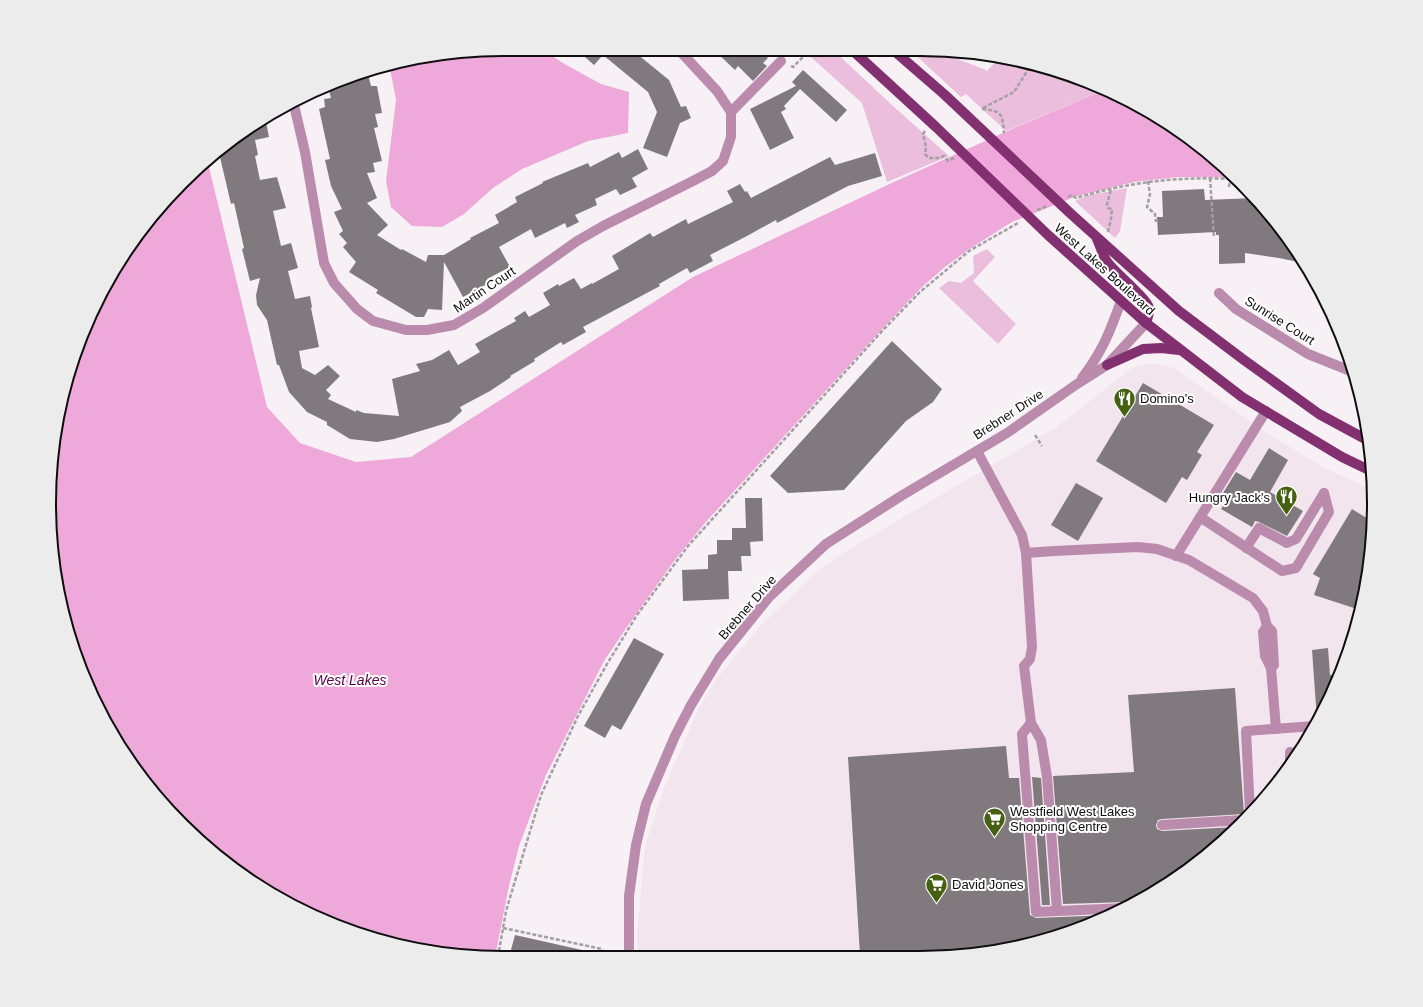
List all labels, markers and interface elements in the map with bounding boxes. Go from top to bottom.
street label: West Lakes Boulevard [1051,220,1158,318]
street label: Martin Court [450,263,518,316]
street label: Sunrise Court [1242,293,1318,348]
restaurant icon: Domino's [1112,385,1138,418]
street label: Brebner Drive [971,386,1046,443]
place label: Domino's [1140,391,1194,406]
restaurant icon: Hungry Jack's [1273,484,1299,517]
place label: Hungry Jack's [1189,490,1270,505]
street label: Brebner Drive [715,572,779,643]
water label: West Lakes [314,672,386,688]
place label: Westfield West Lakes Shopping Centre [1010,804,1135,834]
supermarket icon: Westfield West Lakes Shopping Centre [982,805,1008,838]
supermarket icon: David Jones [924,871,950,904]
place label: David Jones [952,877,1024,892]

